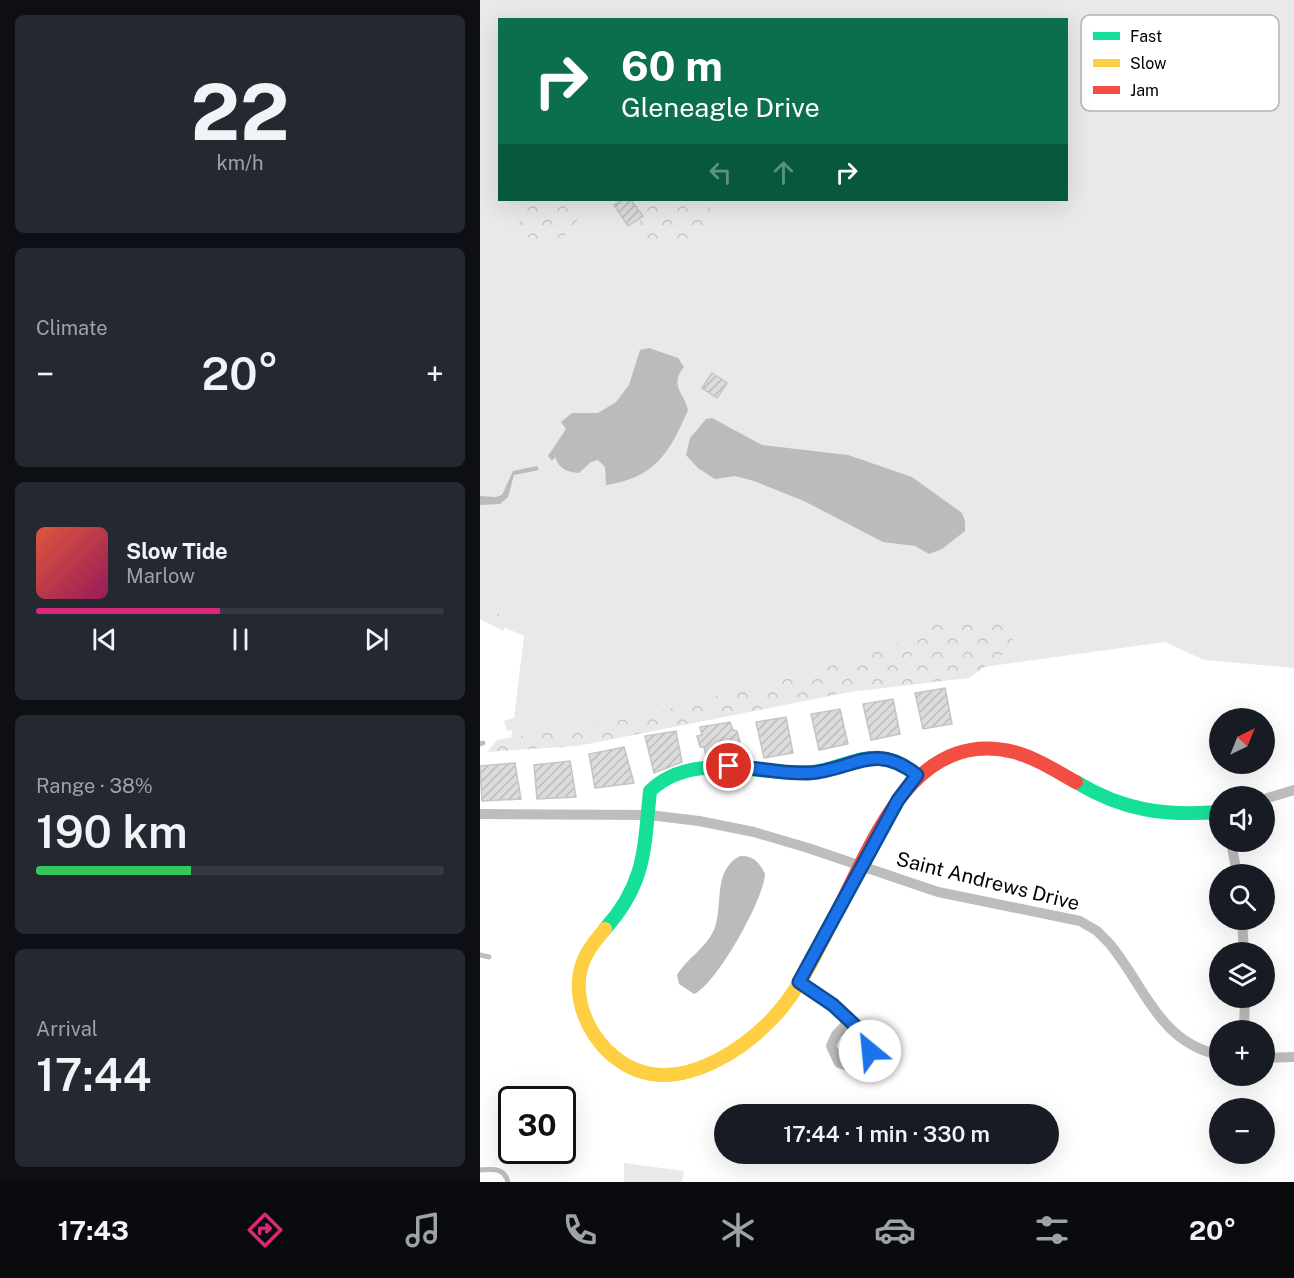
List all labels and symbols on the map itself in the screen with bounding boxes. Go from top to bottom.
legend [1081,15,1279,111]
text: Fast [1130,27,1162,46]
text: Slow [1130,54,1167,73]
text: Jam [1130,81,1159,100]
north arrow [1209,708,1275,774]
pin [703,740,754,791]
street label: Saint Andrews Drive [894,847,1082,915]
position arrow [838,1019,902,1083]
speed limit sign: 30 [498,1086,576,1164]

